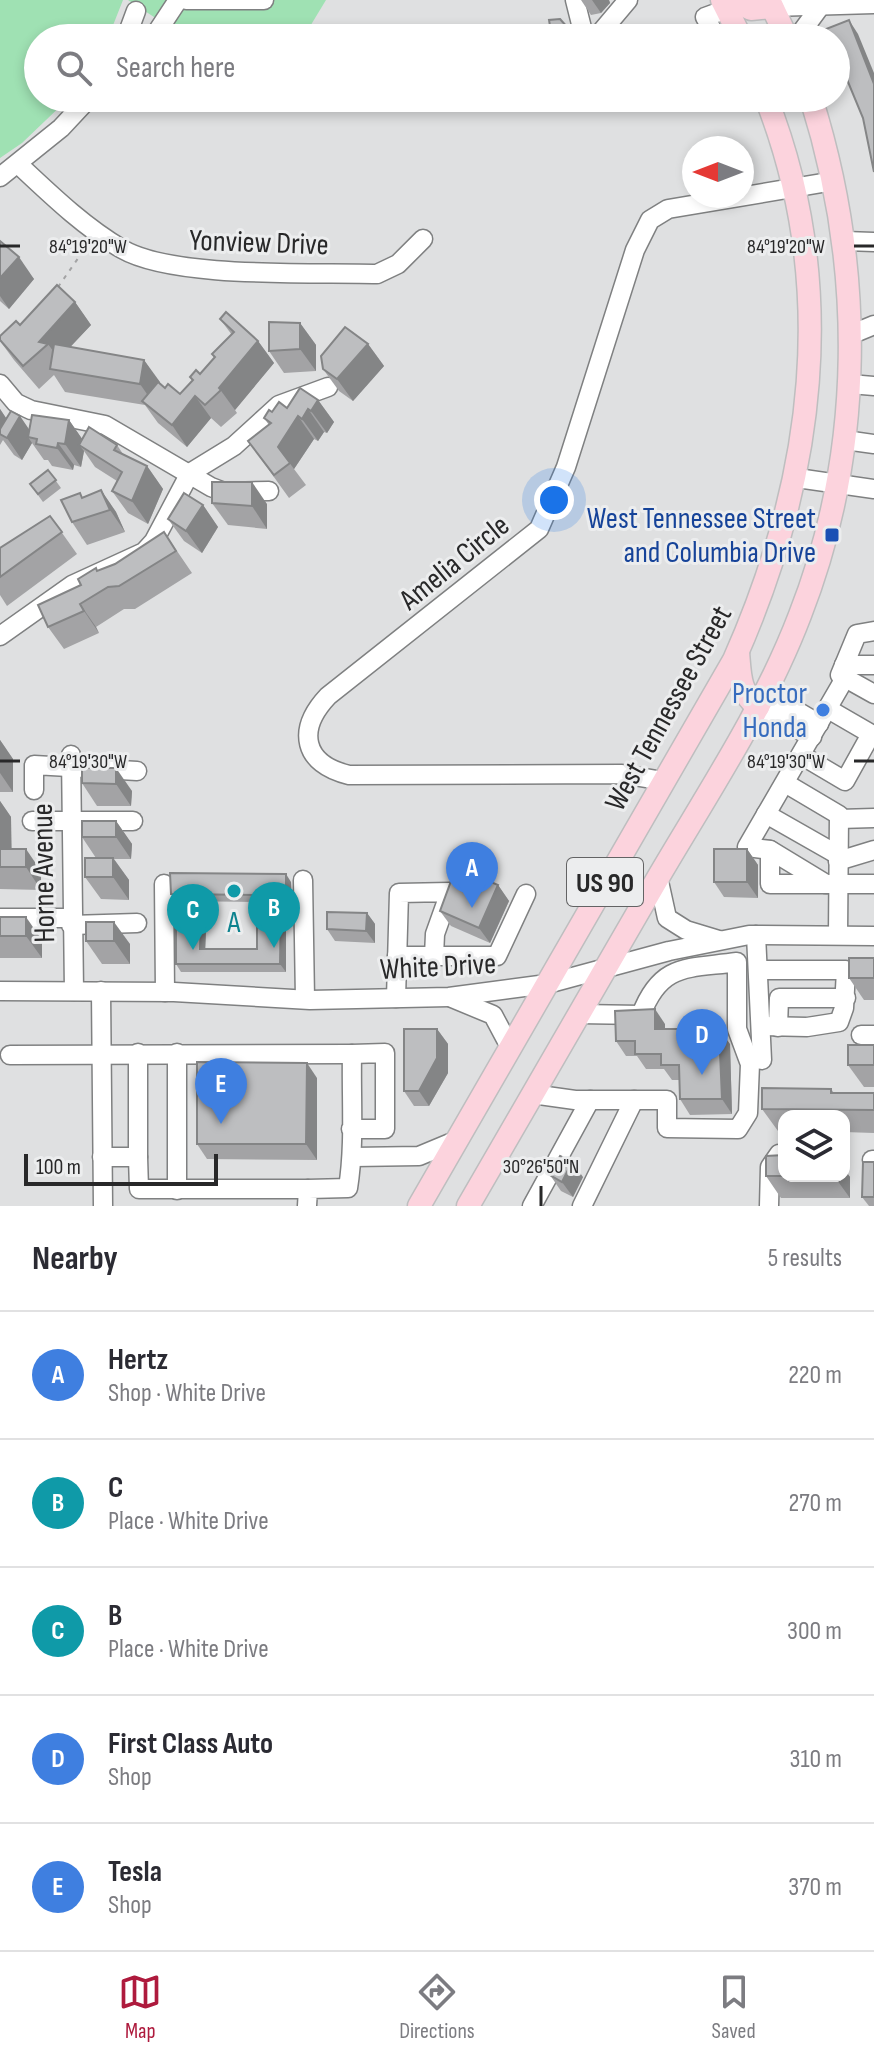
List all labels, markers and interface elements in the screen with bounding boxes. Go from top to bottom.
search box [24,24,850,112]
icon: search [52,46,96,90]
text: Search here [116,50,235,86]
north arrow [682,136,754,208]
street label: Yonview Drive [189,223,329,263]
text: 84°19'20"W [49,235,127,259]
text: 84°19'20"W [747,235,825,259]
your location [534,480,574,520]
place label: West Tennessee Street and Columbia Drive [587,501,816,571]
street label: Amelia Circle [392,508,517,619]
marker: West Tennessee Street and Columbia Drive [823,526,841,544]
street label: West Tennessee Street [598,600,740,817]
place label: Proctor Honda [732,676,807,746]
marker: Proctor Honda [814,701,832,719]
text: 84°19'30"W [49,750,127,774]
text: 84°19'30"W [747,750,825,774]
street label: Horne Avenue [25,803,63,943]
pin: A [446,842,498,908]
road number: US 90 [567,858,643,906]
marker: A [225,882,243,900]
pin: B [248,882,300,948]
pin: C [167,884,219,950]
place label: A [227,905,241,941]
street label: White Drive [379,946,497,988]
pin: D [676,1009,728,1075]
pin: E [195,1058,247,1124]
map controls [778,1110,850,1182]
button: layers [778,1110,850,1182]
scale bar [24,1150,218,1186]
text: 100 m [36,1154,81,1181]
text: 30°26'50"N [503,1155,579,1179]
text: Nearby [32,1238,118,1279]
text: 5 results [768,1243,842,1274]
text: Hertz [108,1342,168,1378]
text: A [52,1360,64,1391]
text: 220 m [788,1360,842,1391]
text: Shop · White Drive [108,1378,266,1409]
text: C [108,1470,123,1506]
text: B [52,1488,64,1519]
text: 270 m [789,1488,842,1519]
text: Place · White Drive [108,1506,269,1537]
text: B [108,1598,122,1634]
text: C [51,1616,65,1647]
text: 300 m [787,1616,842,1647]
text: Place · White Drive [108,1634,269,1665]
text: First Class Auto [108,1726,273,1762]
text: D [51,1744,65,1775]
text: 310 m [790,1744,842,1775]
text: Shop [108,1762,152,1793]
text: Tesla [108,1854,162,1890]
text: E [52,1872,64,1903]
text: 370 m [788,1872,842,1903]
text: Shop [108,1890,152,1921]
tab: Map [118,1970,162,2045]
tab: Directions [399,1970,475,2045]
tab: Saved [712,1970,756,2045]

